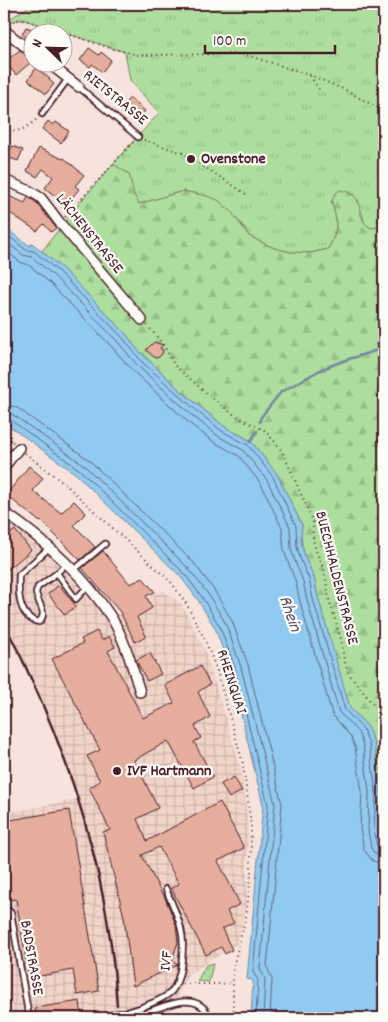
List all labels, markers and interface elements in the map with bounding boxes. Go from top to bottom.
north arrow [22,22,72,72]
scale bar [205,22,336,54]
text: 100 m [213,31,246,53]
text: N [27,37,48,51]
street label: RIETSTRASSE [78,65,153,132]
place label: Ovenstone [201,148,265,171]
marker: Ovenstone [185,153,197,165]
street label: LÄCHENSTRASSE [49,189,129,280]
street label: BUECHHALDENSTRASSE [308,509,364,648]
water label: Rhein [271,593,307,636]
street label: RHEINQUAI [210,647,252,717]
place label: IVF Hartmann [127,760,211,783]
marker: IVF Hartmann [111,765,123,777]
street label: BADSTRASSE [13,919,49,998]
street label: IVF [155,950,179,972]

